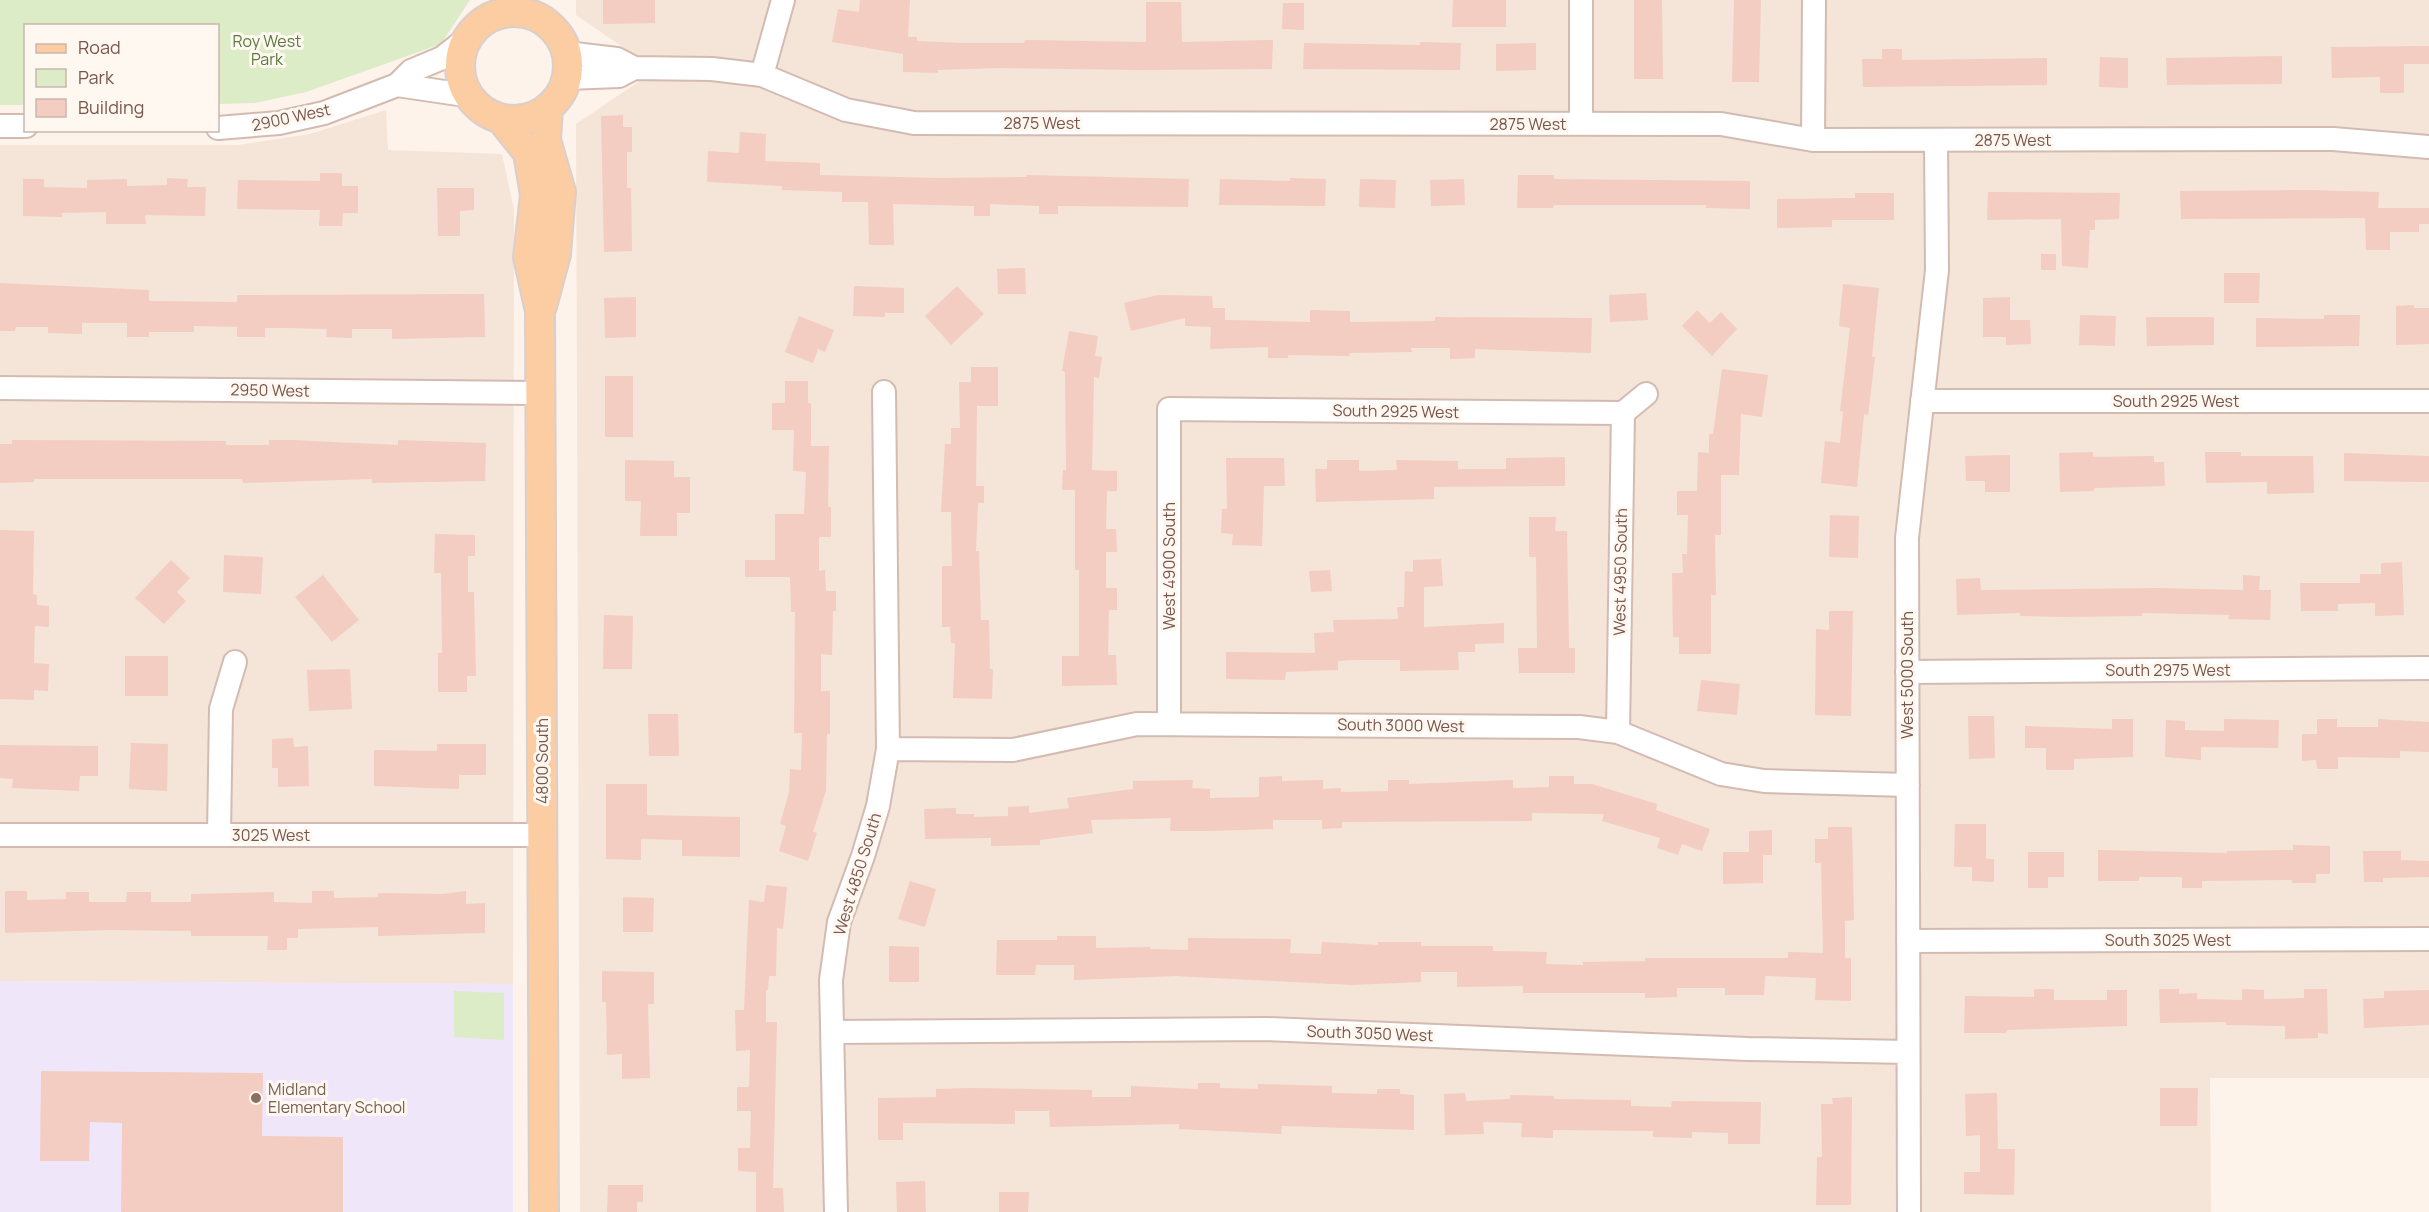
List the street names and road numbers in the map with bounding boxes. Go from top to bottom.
street label: 2900 West [250,98,332,136]
street label: 2875 West [1003,112,1081,134]
street label: 2875 West [1489,113,1567,135]
street label: 2875 West [1974,129,2052,151]
street label: 2950 West [230,378,310,402]
street label: South 2925 West [2113,390,2239,412]
street label: South 2925 West [1332,399,1460,423]
street label: West 4900 South [1158,502,1180,630]
street label: West 4950 South [1608,508,1632,636]
street label: West 5000 South [1896,611,1918,739]
street label: South 2975 West [2105,659,2231,681]
street label: South 3000 West [1337,713,1465,737]
street label: 4800 South [531,718,553,804]
street label: West 4850 South [828,810,886,938]
street label: 3025 West [232,824,310,846]
street label: South 3025 West [2105,929,2231,951]
street label: South 3050 West [1306,1020,1434,1046]

